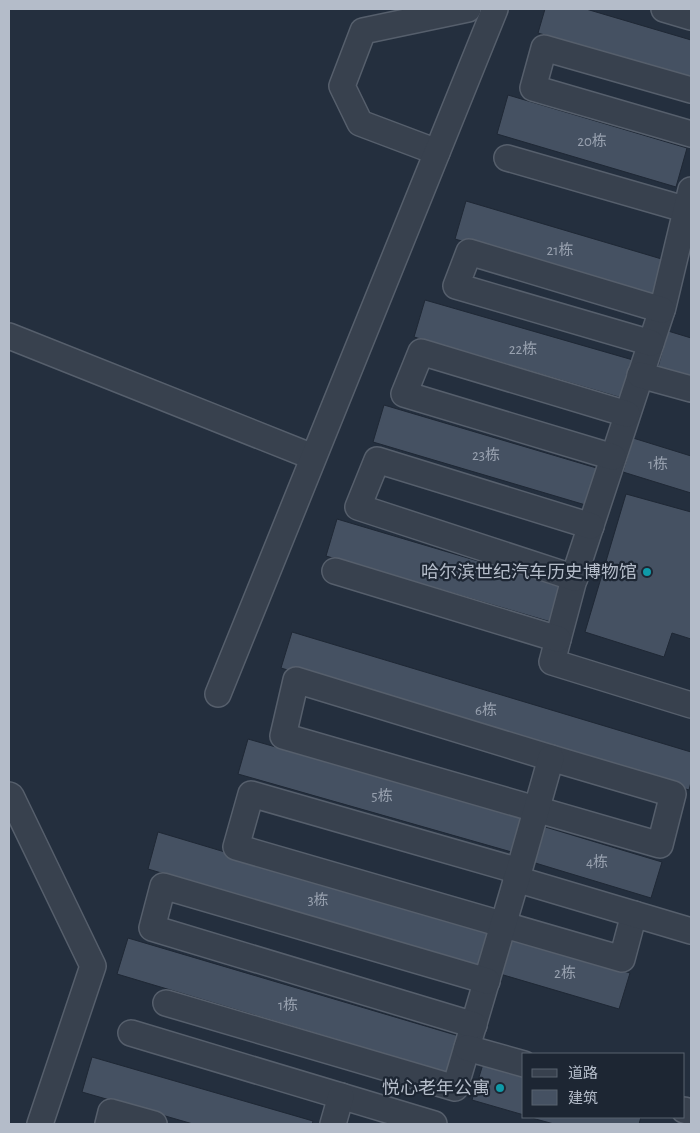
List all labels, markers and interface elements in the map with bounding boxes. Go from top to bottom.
house number: 20栋 [577,132,607,149]
house number: 21栋 [547,241,574,258]
house number: 22栋 [509,340,537,357]
house number: 23栋 [472,446,500,463]
house number: 1栋 [648,455,668,472]
place label: 哈尔滨世纪汽车历史博物馆 [421,562,637,582]
marker: 哈尔滨世纪汽车历史博物馆 [641,566,653,578]
house number: 6栋 [475,701,497,718]
house number: 5栋 [371,787,393,804]
house number: 4栋 [586,853,608,870]
house number: 3栋 [307,891,329,908]
house number: 2栋 [554,964,576,981]
house number: 1栋 [278,996,298,1013]
legend [522,1053,685,1118]
text: 道路 [568,1065,598,1081]
place label: 悦心老年公寓 [382,1078,490,1098]
marker: 悦心老年公寓 [494,1082,506,1094]
text: 建筑 [568,1090,598,1106]

